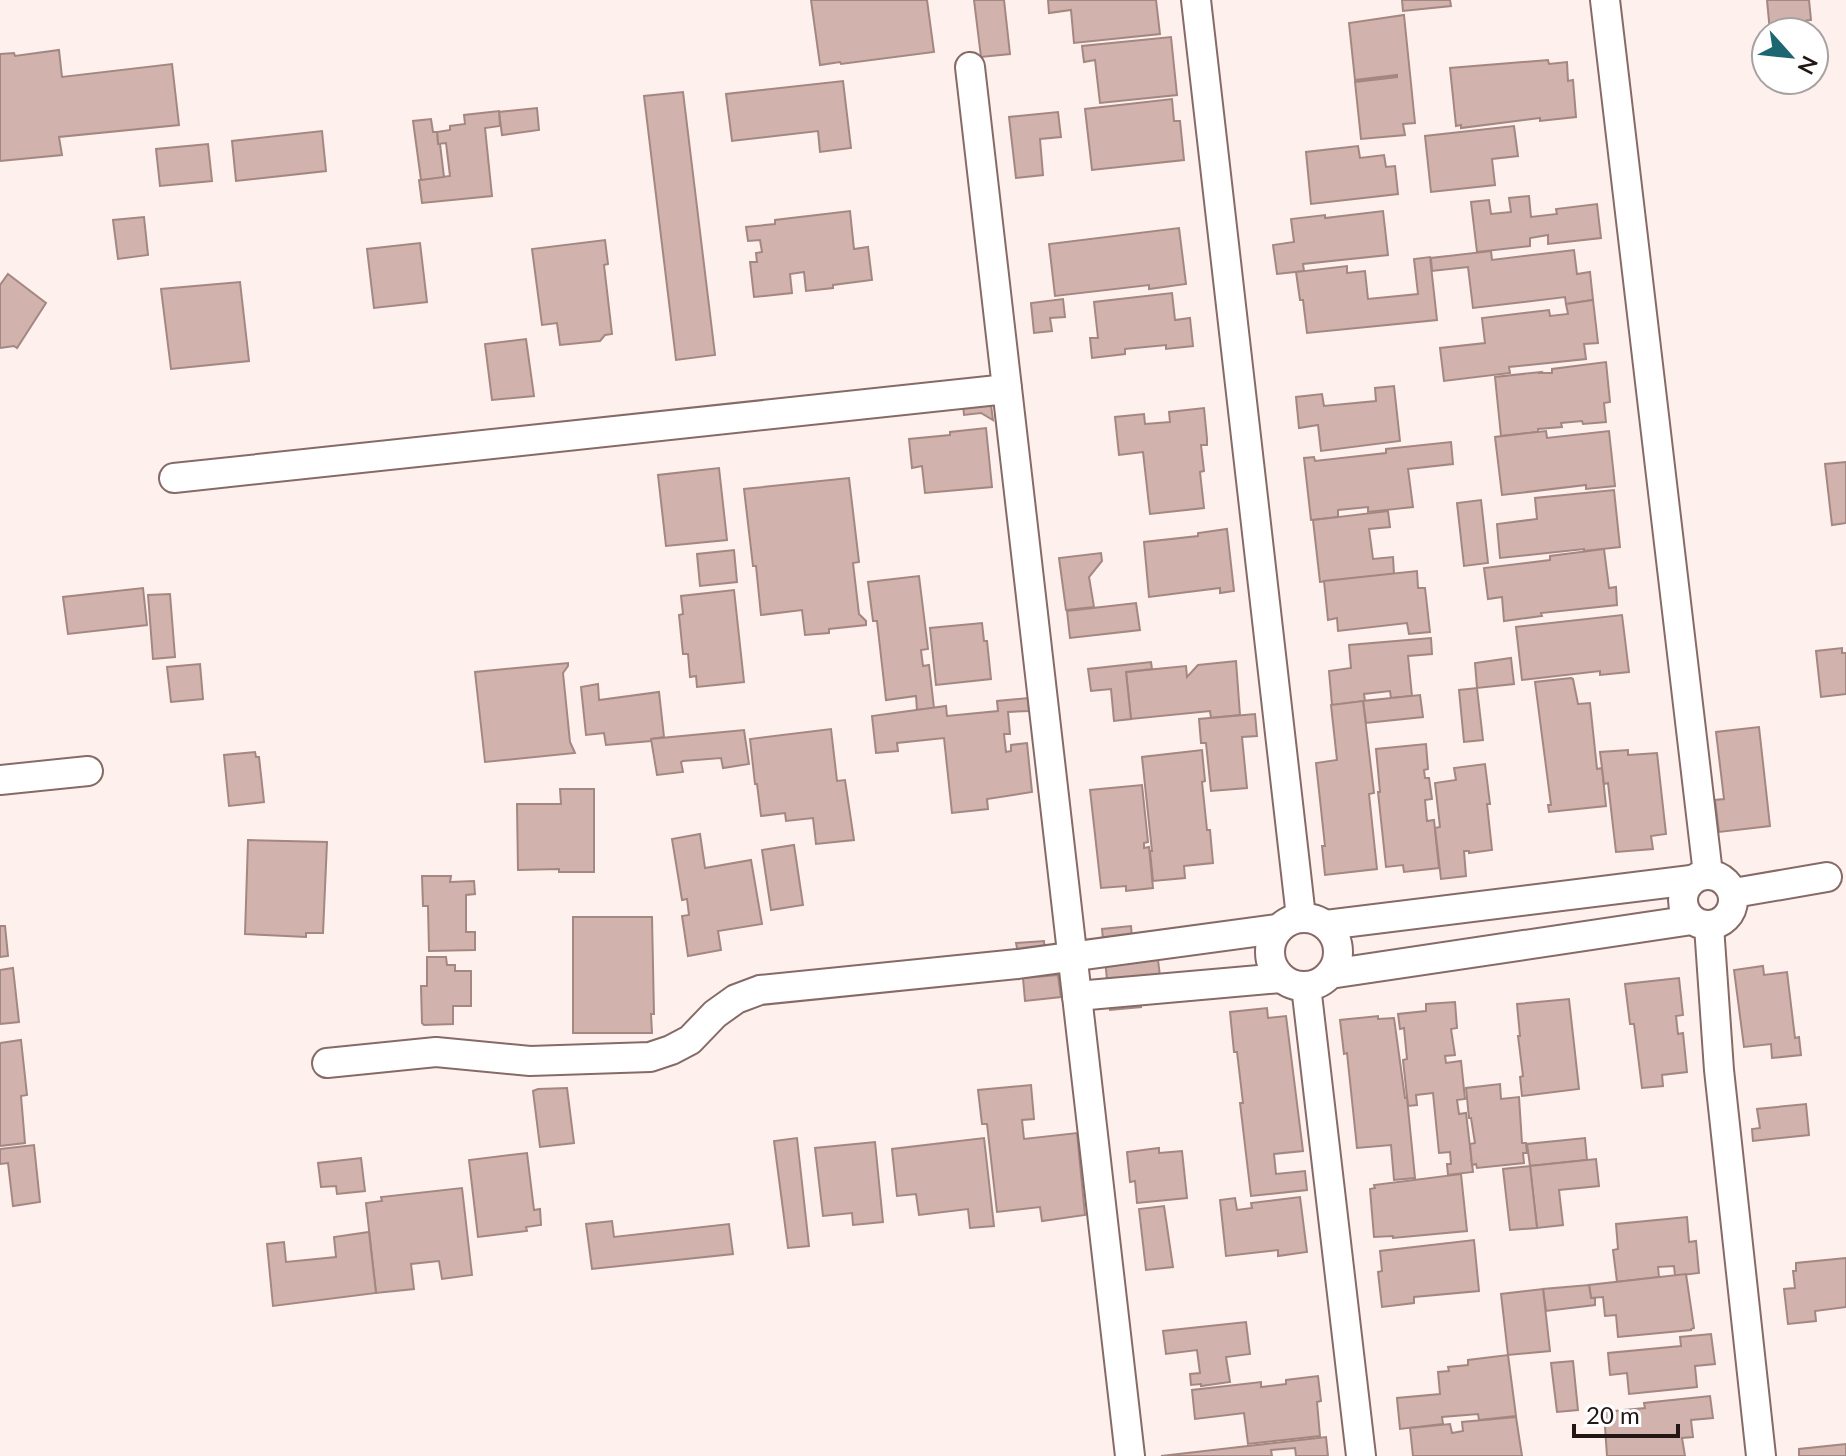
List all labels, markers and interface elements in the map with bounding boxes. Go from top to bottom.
north arrow [1750,16,1830,96]
text: N [1792,52,1824,79]
scale bar [1574,1388,1678,1438]
text: 20 m [1586,1400,1640,1429]

